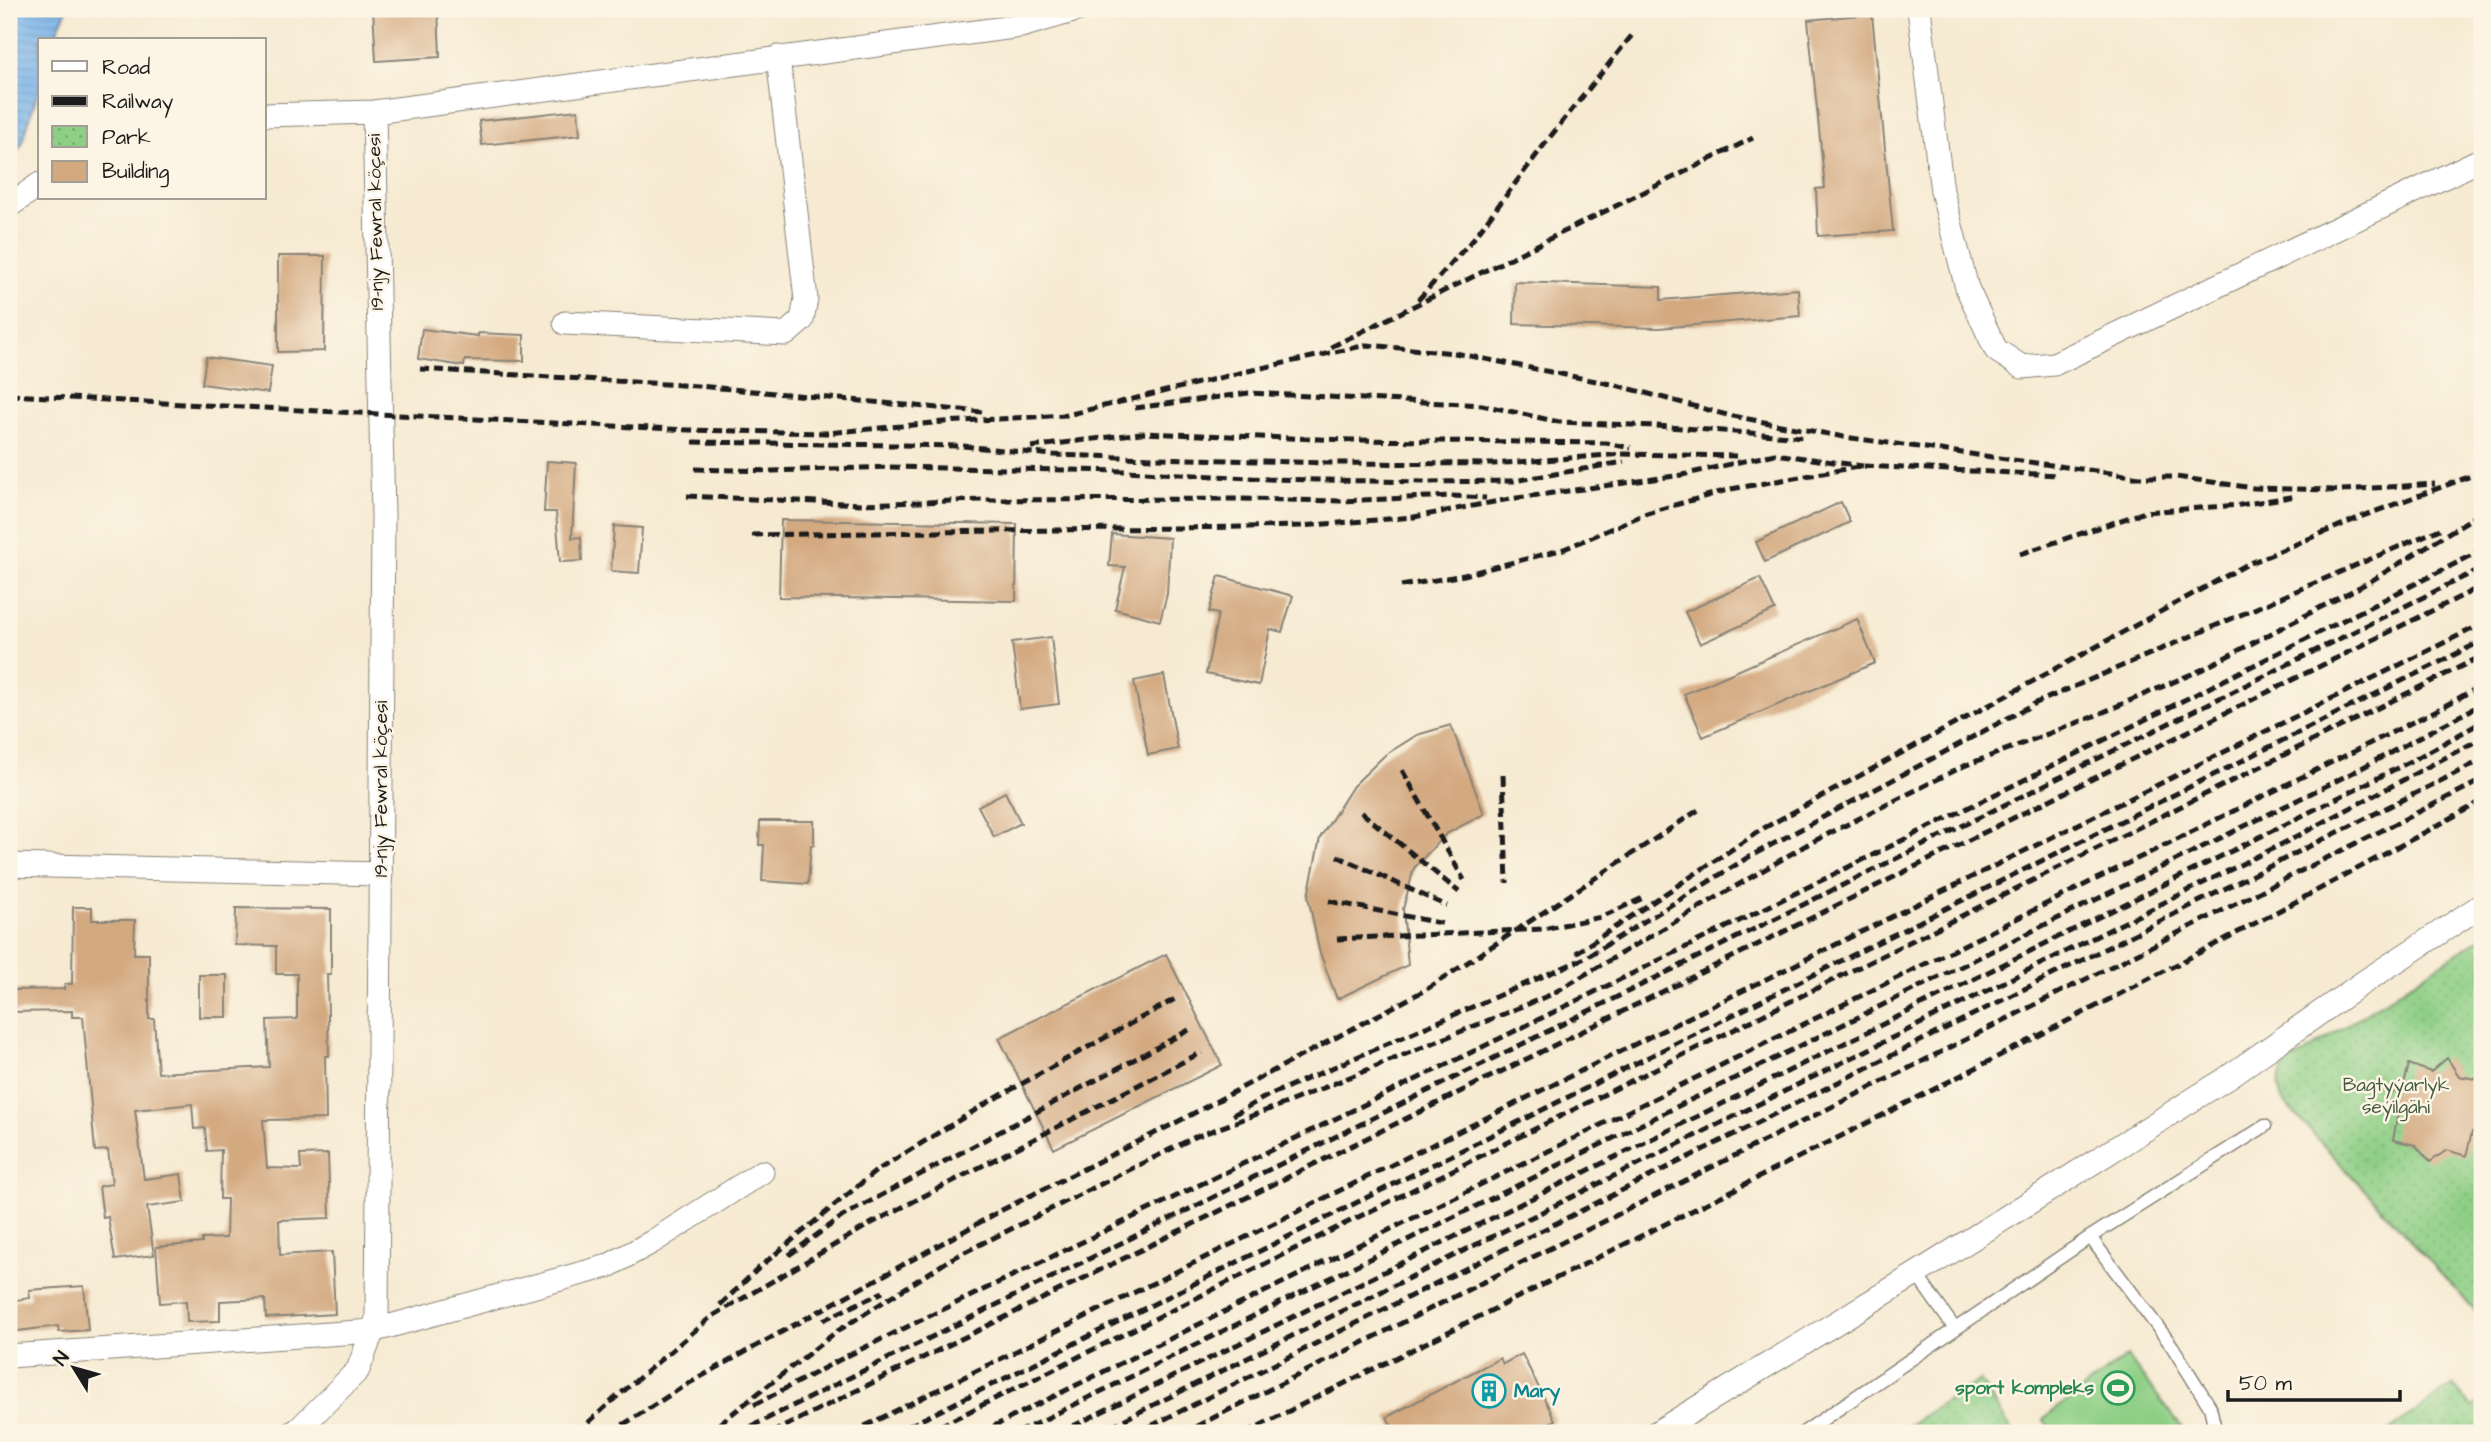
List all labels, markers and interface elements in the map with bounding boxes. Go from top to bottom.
legend [38,38,266,200]
text: Road [102,53,150,82]
text: Railway [102,87,174,118]
text: Park [102,123,151,152]
street label: 19-njy Fewral köçesi [361,133,392,311]
text: Building [102,157,170,188]
street label: 19-njy Fewral köçesi [368,701,396,877]
park label: Bagtyýarlyk seýilgähi [2343,1072,2450,1122]
north arrow [38,1334,108,1404]
text: N [47,1346,76,1372]
scale bar [2228,1358,2400,1402]
sports icon: sport kompleks [2099,1369,2137,1407]
text: 50 m [2239,1369,2293,1398]
building icon: Mary [1470,1372,1508,1410]
place label: sport kompleks [1955,1375,2094,1402]
place label: Mary [1514,1378,1561,1406]

